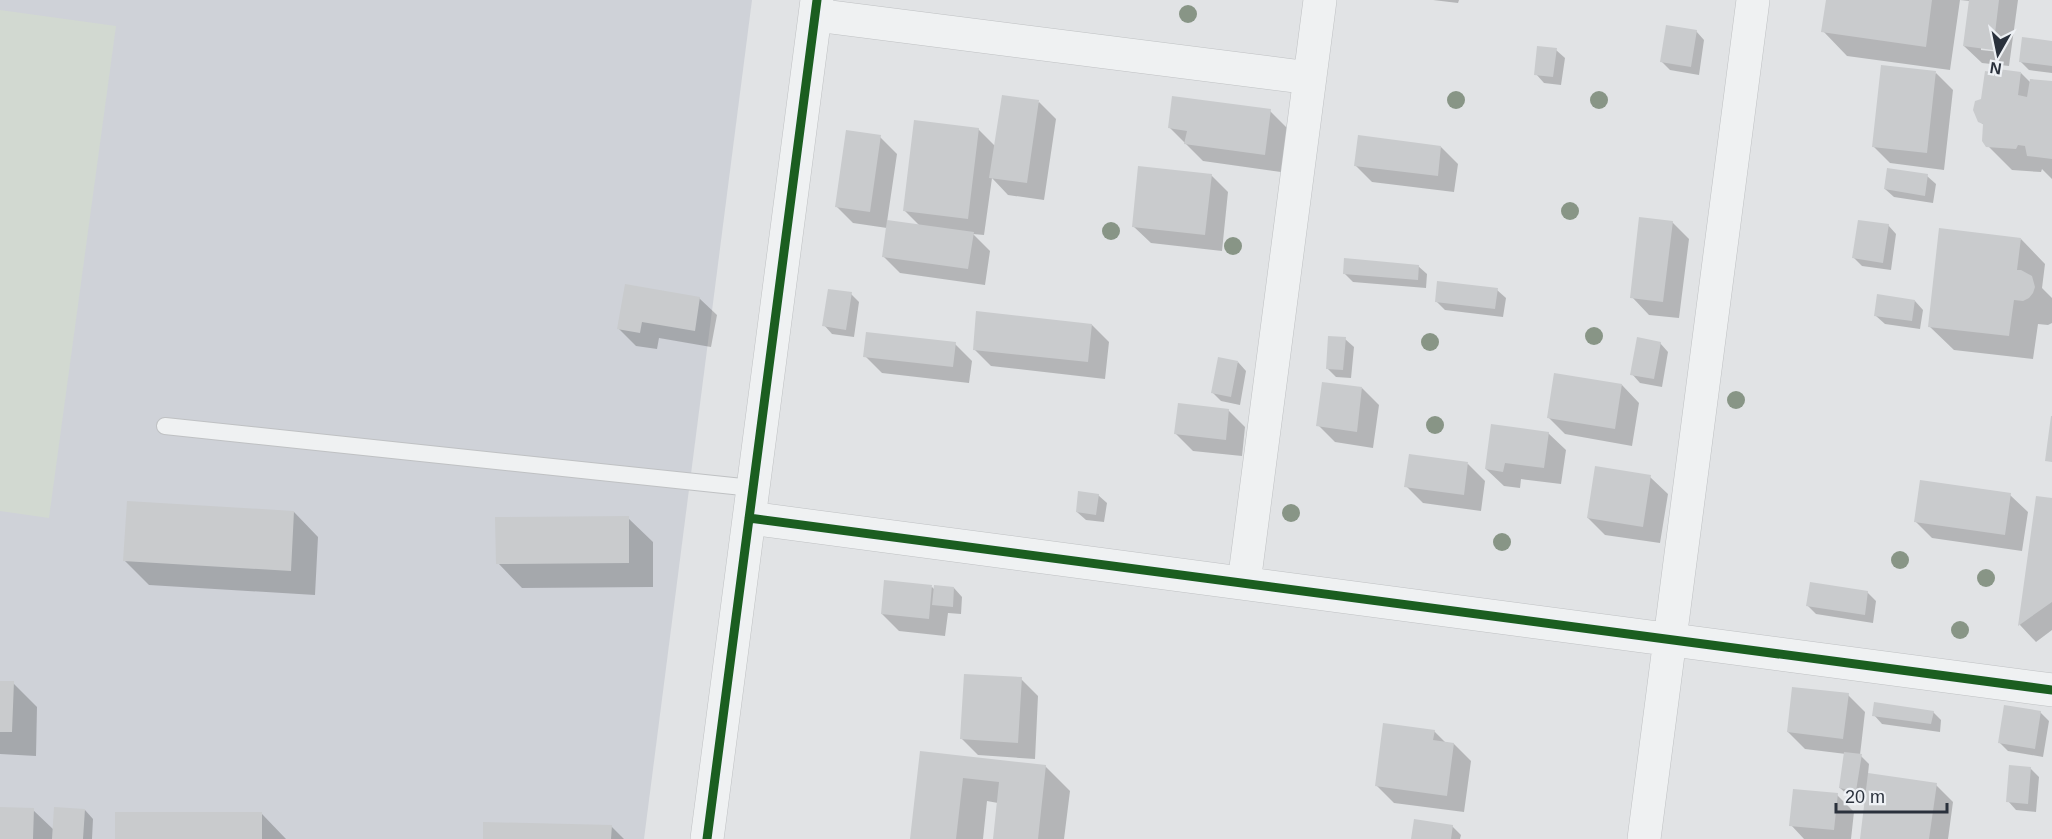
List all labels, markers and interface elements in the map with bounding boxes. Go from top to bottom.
north arrow [1968,24,2028,84]
text: N [1989,59,2003,78]
scale bar [1836,776,1947,814]
text: 20 m [1845,787,1885,807]

